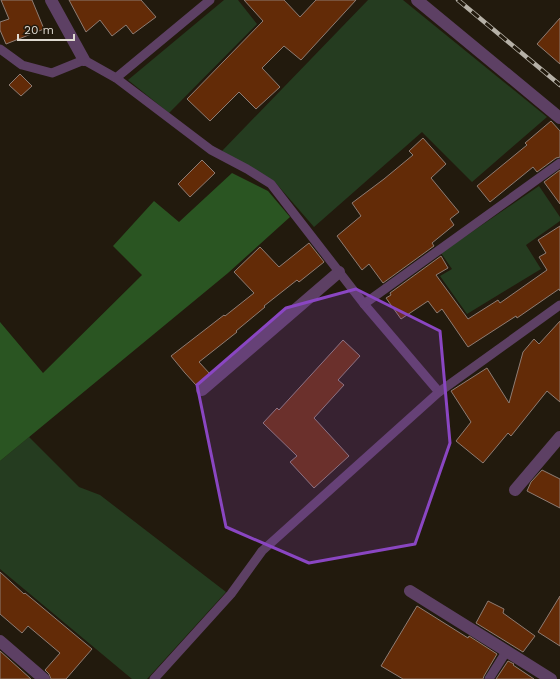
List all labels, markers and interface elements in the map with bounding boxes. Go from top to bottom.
scale bar [18,16,74,42]
text: 20 m [24,23,54,37]

